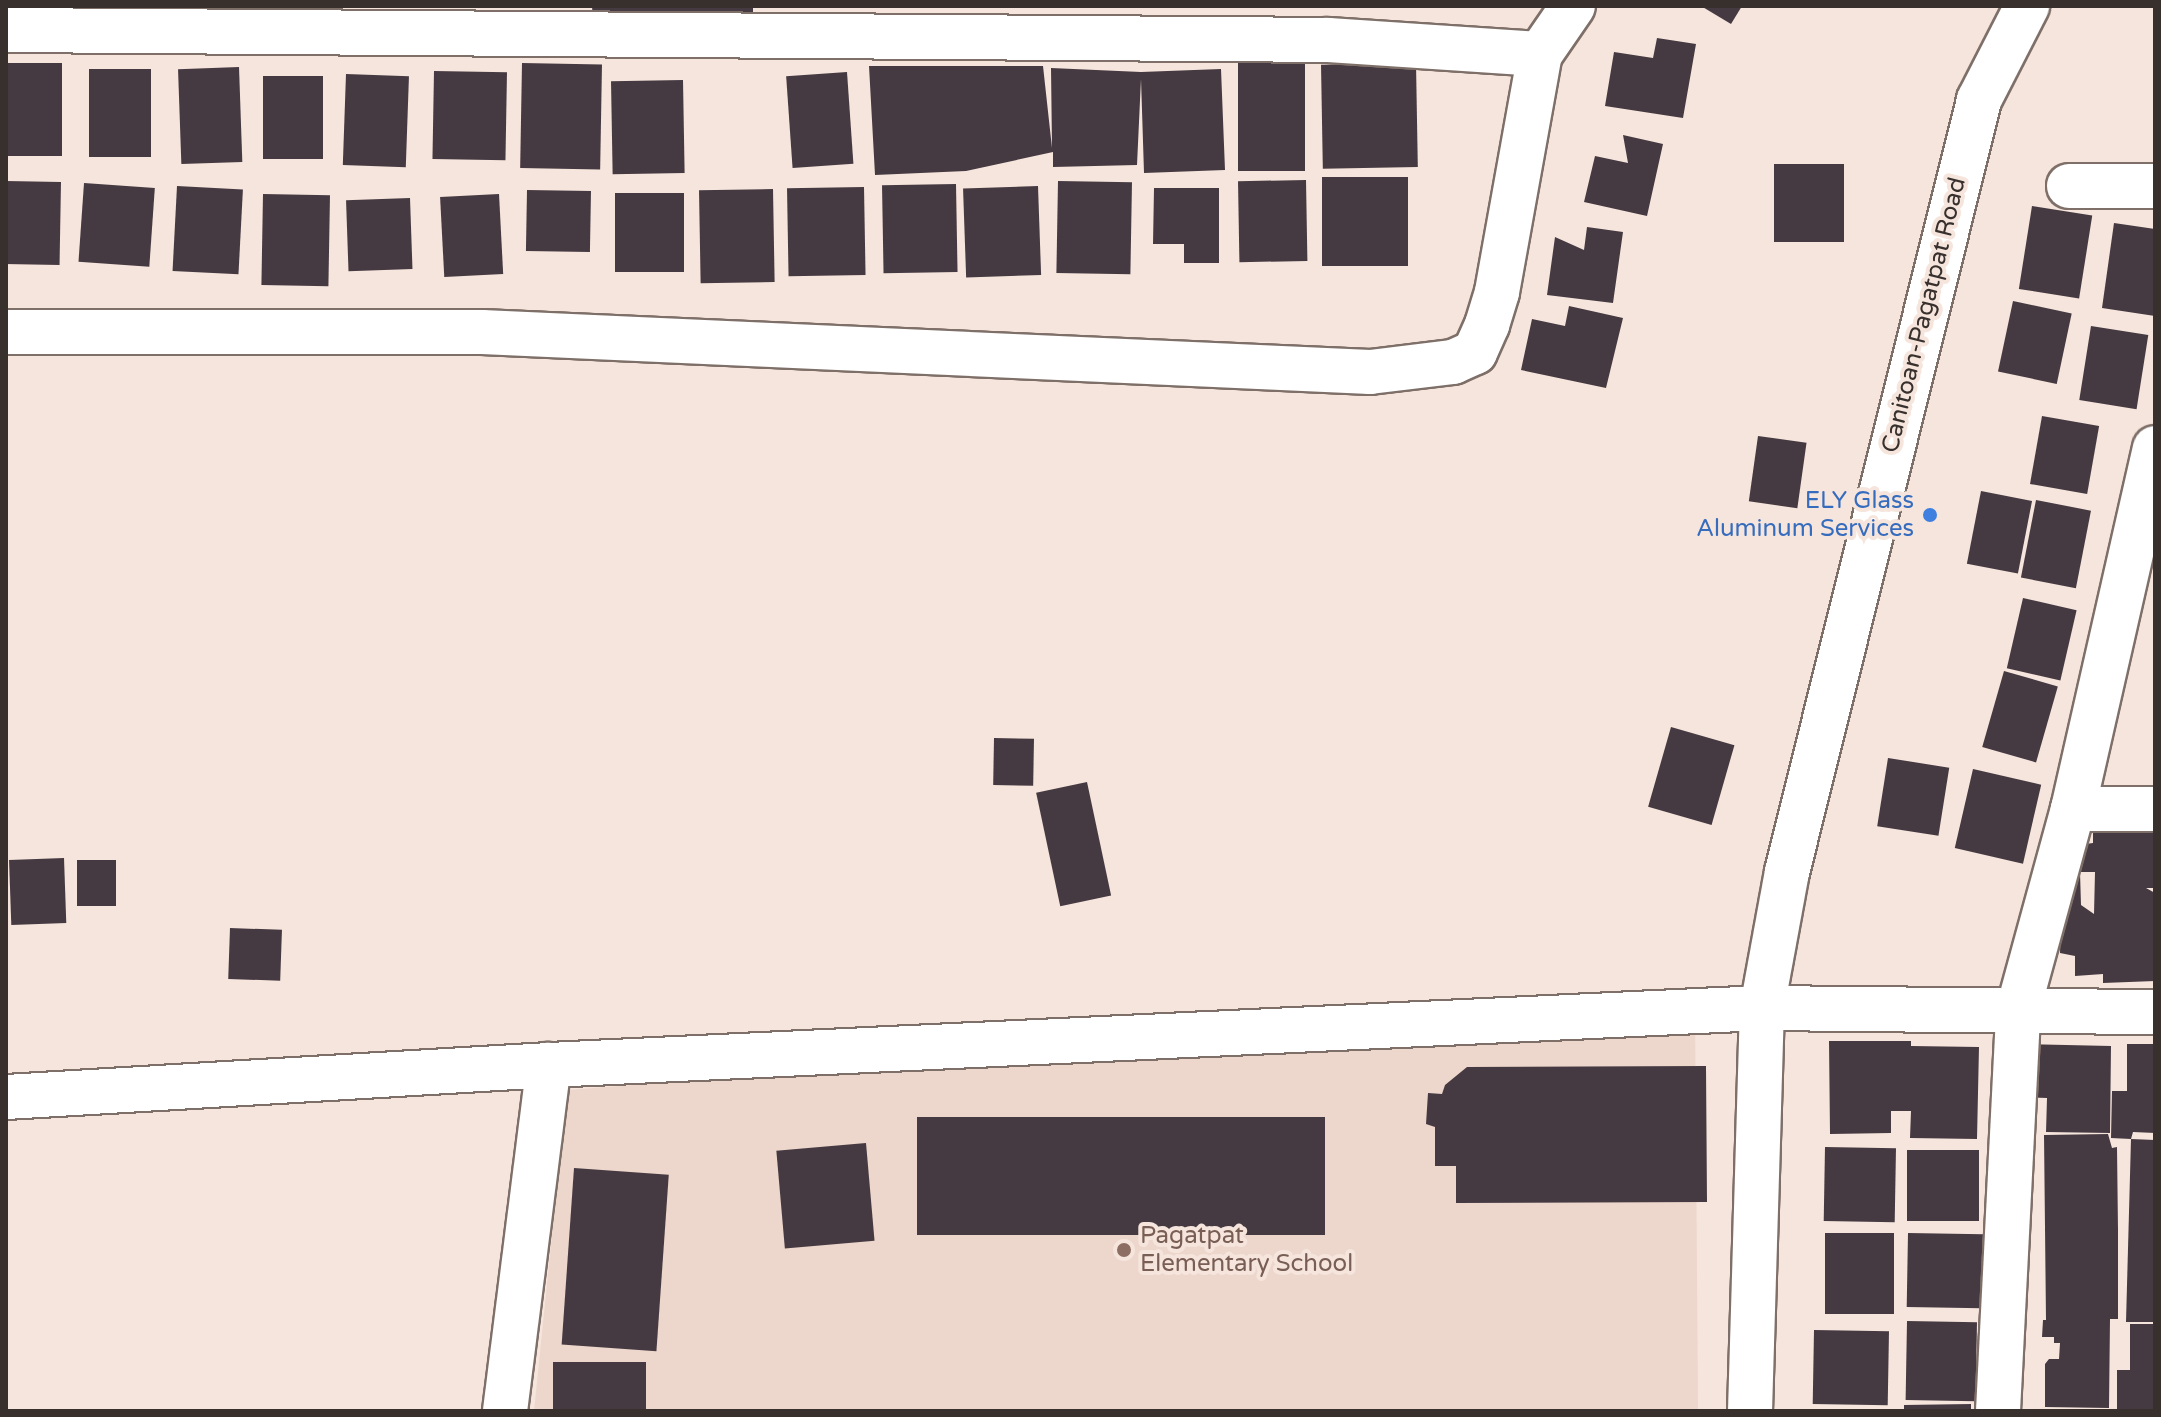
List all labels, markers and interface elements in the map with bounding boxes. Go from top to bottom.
street label: Canitoan-Pagatpat Road [1876,174,1972,456]
place label: ELY Glass Aluminum Services [1696,487,1914,543]
marker: ELY Glass Aluminum Services [1921,506,1939,524]
place label: Pagatpat Elementary School [1140,1222,1353,1278]
marker: Pagatpat Elementary School [1115,1241,1133,1259]

